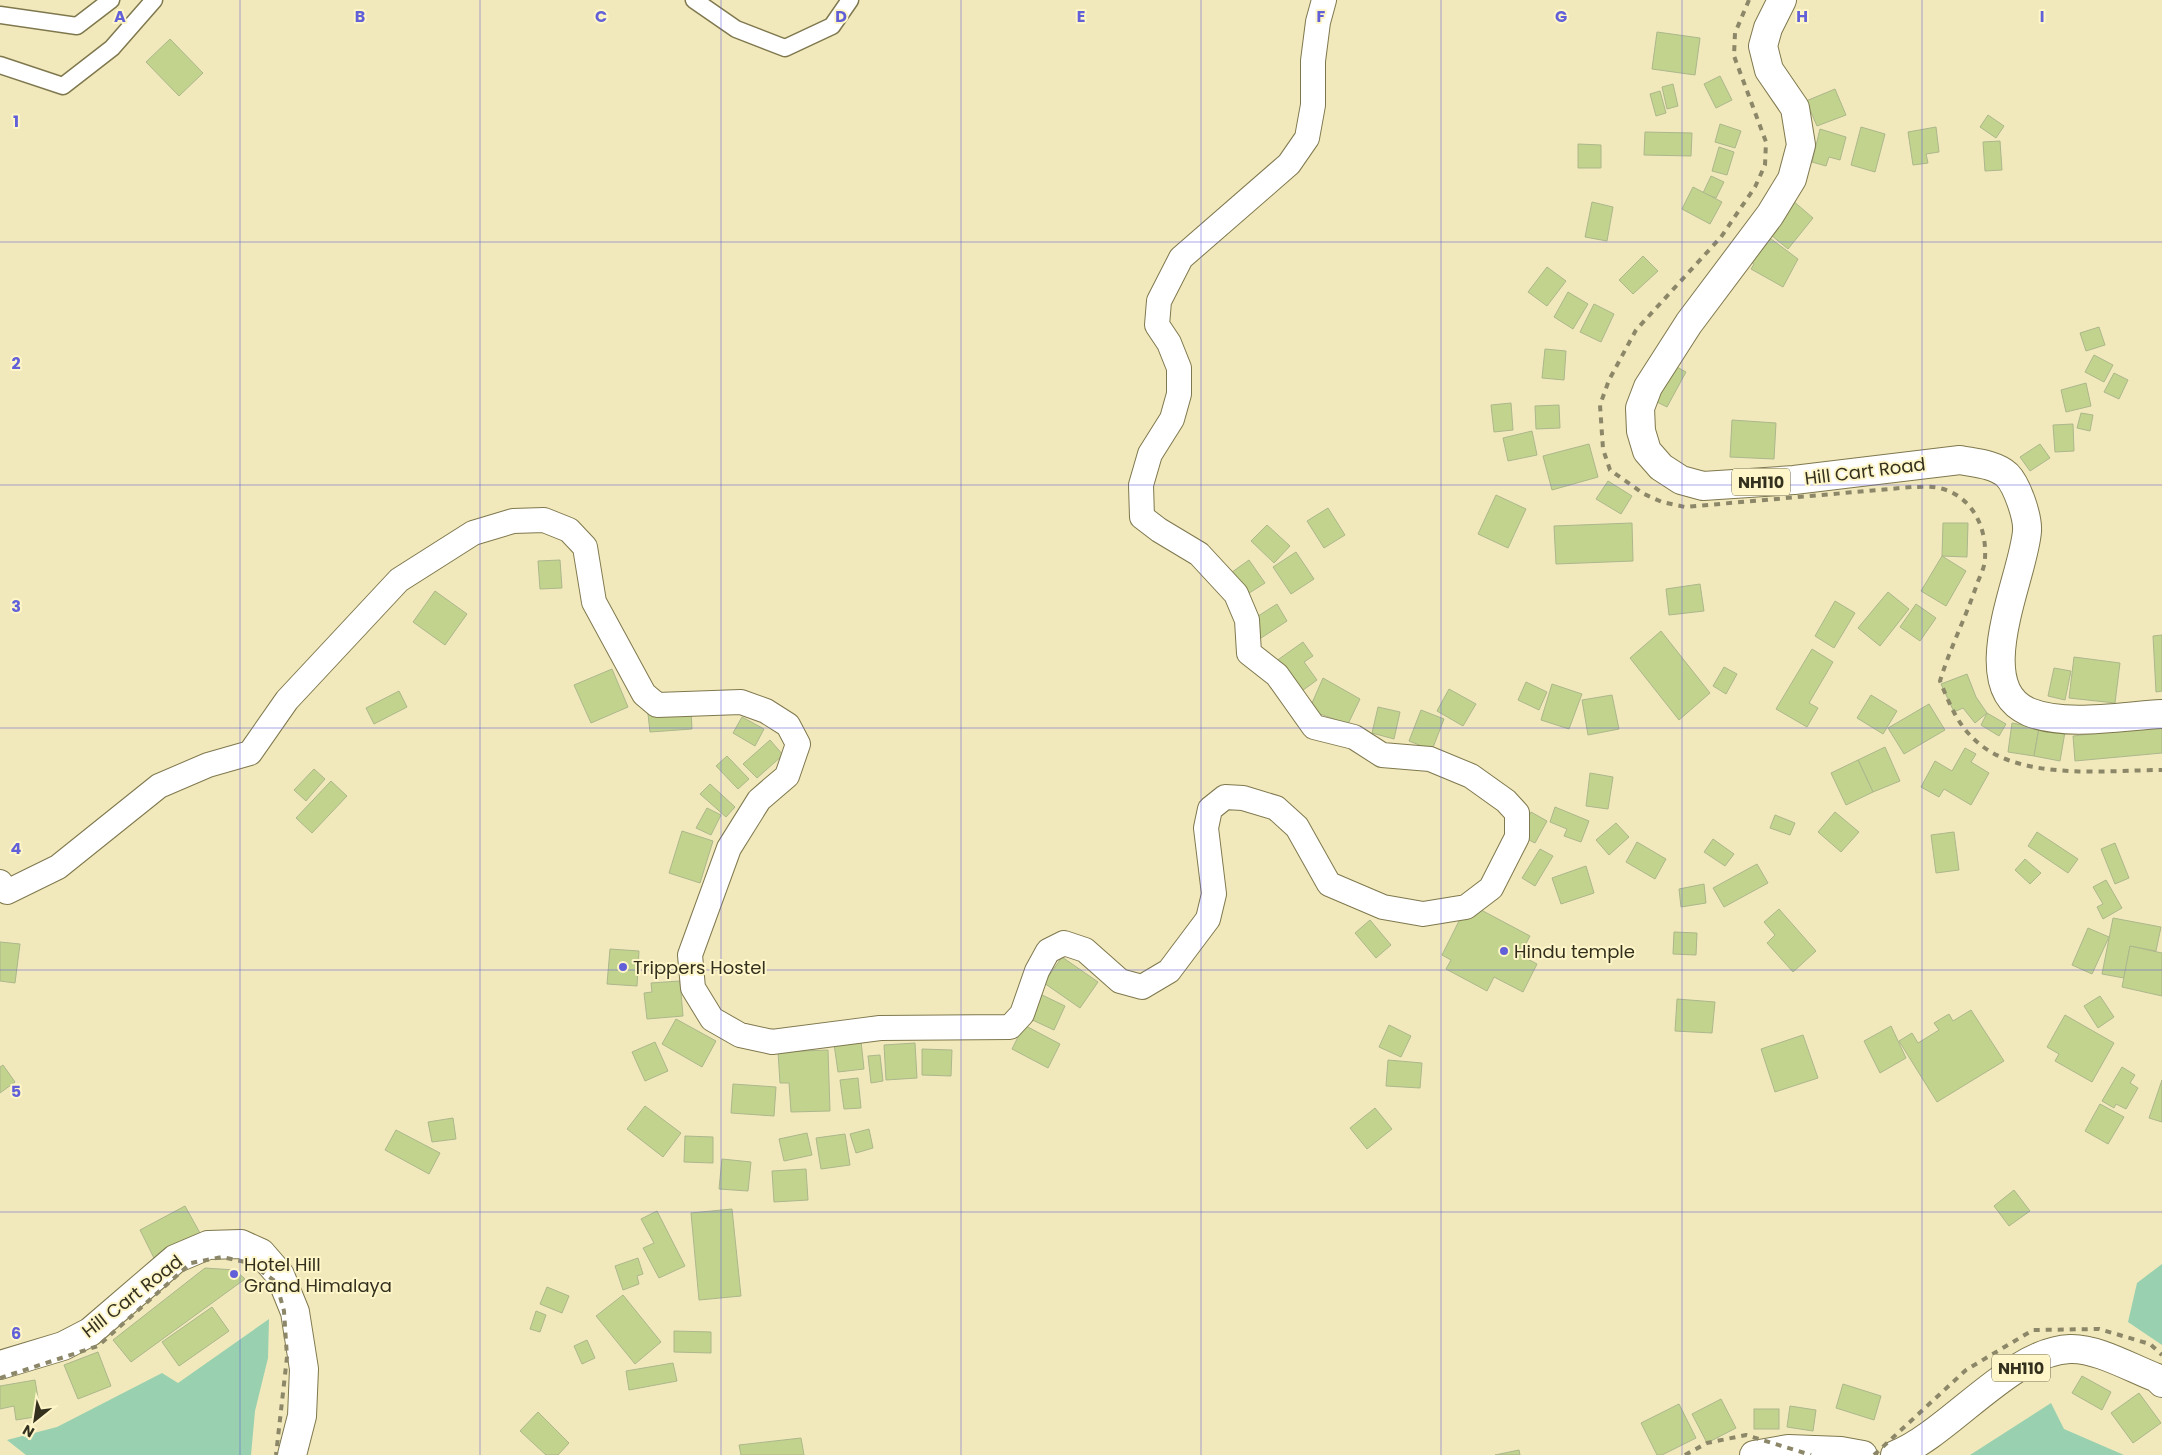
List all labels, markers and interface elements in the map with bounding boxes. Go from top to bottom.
text: A [114,5,126,28]
text: B [355,5,365,28]
text: C [595,5,607,28]
text: D [835,5,847,28]
text: E [1077,5,1085,28]
text: F [1317,5,1326,28]
text: G [1555,5,1567,28]
text: H [1796,5,1808,28]
text: I [2040,5,2044,28]
text: 1 [13,110,19,133]
text: 2 [11,352,21,375]
street label: Hill Cart Road [1803,451,1927,491]
road number: NH110 [1732,468,1790,496]
text: 3 [11,595,21,618]
text: 4 [11,837,22,860]
place label: Hindu temple [1514,939,1635,964]
marker: Hindu temple [1498,945,1510,957]
place label: Trippers Hostel [633,955,766,980]
marker: Trippers Hostel [617,961,629,973]
text: 5 [11,1080,21,1103]
street label: Hill Cart Road [76,1249,188,1343]
place label: Hotel Hill Grand Himalaya [244,1252,392,1298]
marker: Hotel Hill Grand Himalaya [228,1268,240,1280]
text: 6 [11,1322,21,1345]
road number: NH110 [1992,1355,2050,1382]
north arrow [10,1395,60,1445]
text: N [19,1420,38,1443]

